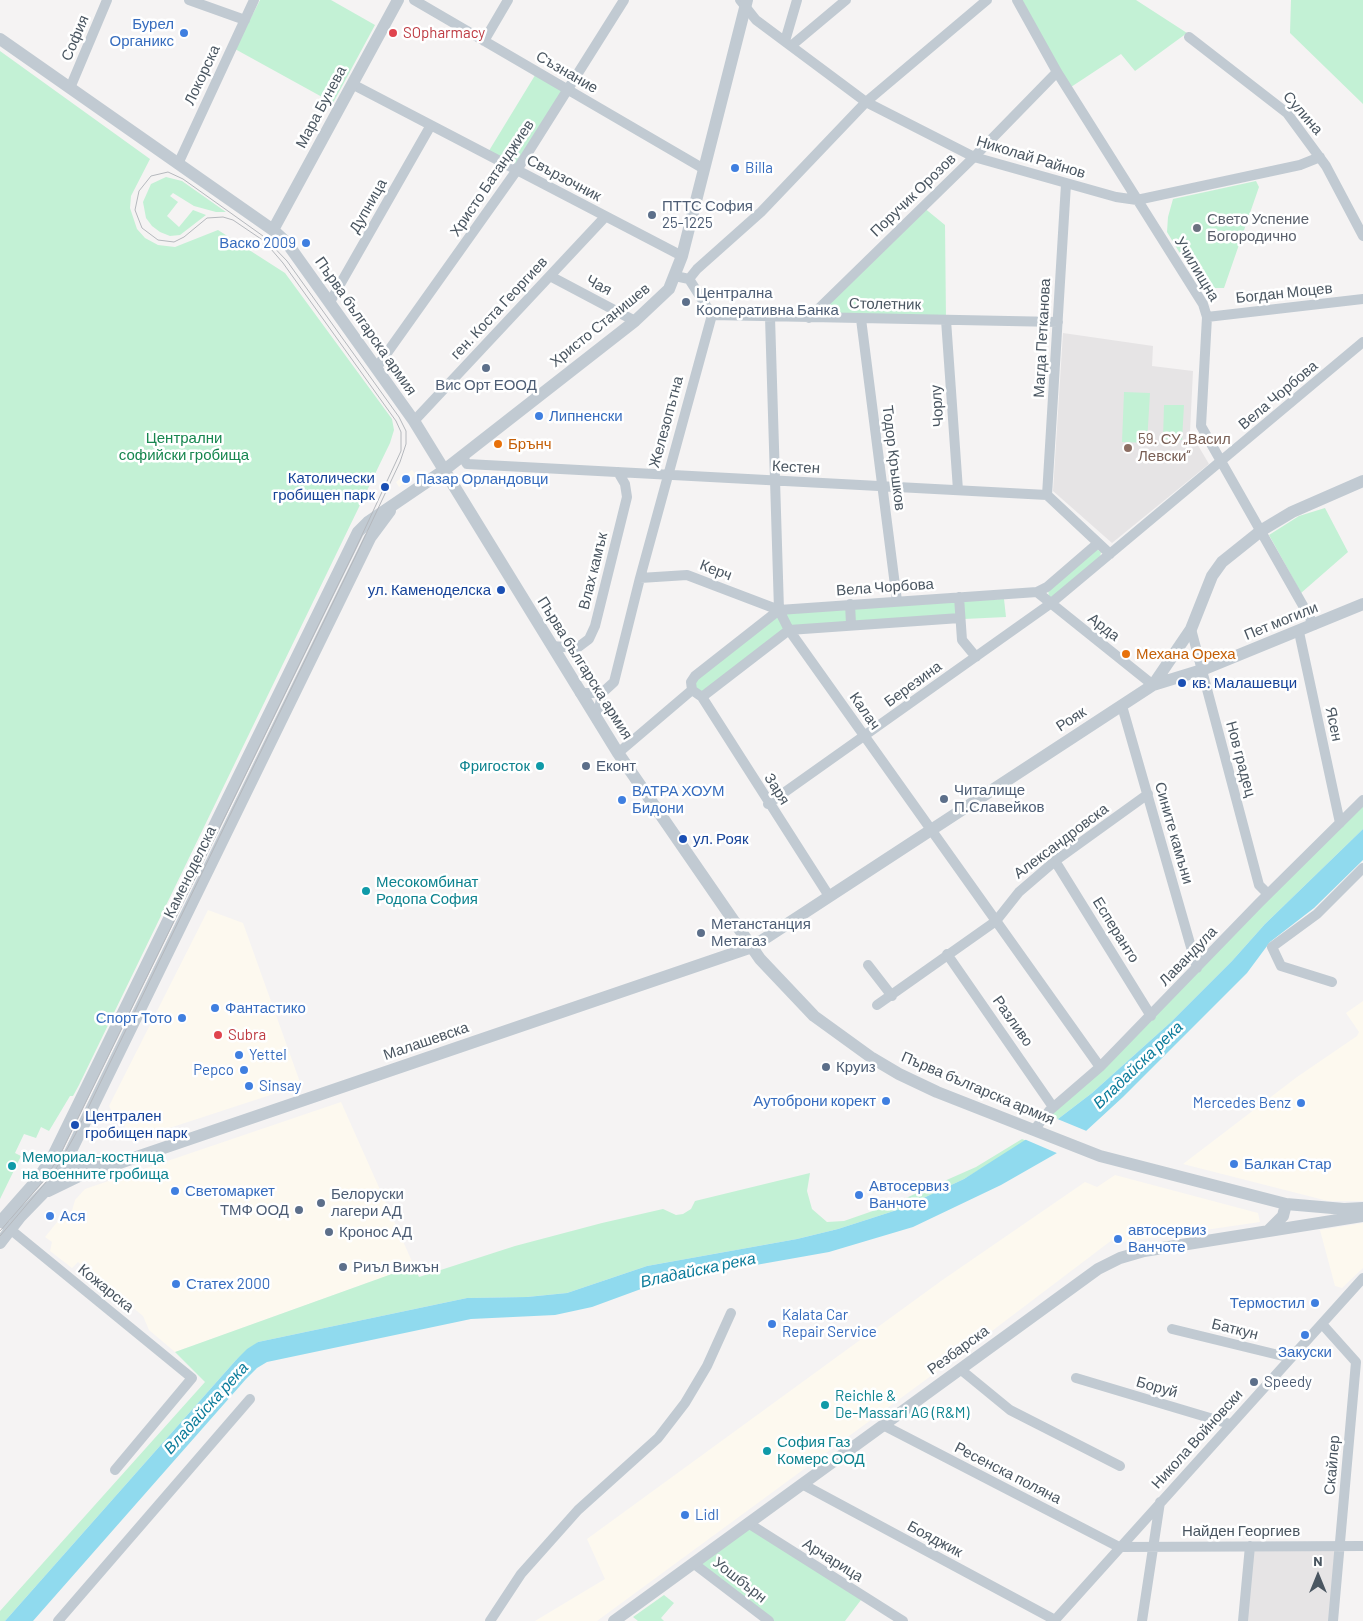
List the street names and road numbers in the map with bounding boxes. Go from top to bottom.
street label: София [57,12,93,64]
street label: Локорска [180,42,224,108]
street label: Съзнание [533,47,601,97]
street label: Мара Бунева [292,63,350,151]
street label: Сулина [1279,88,1327,138]
street label: Христо Батанджиев [446,116,538,240]
street label: Николай Райнов [974,132,1088,182]
street label: Поручик Орозов [867,150,959,240]
street label: Свързочник [524,151,604,205]
street label: Дупница [345,176,391,236]
street label: Училищна [1171,234,1223,304]
street label: Първа българска армия [311,253,421,399]
street label: ген. Коста Георгиев [447,253,551,363]
street label: Чая [583,271,615,299]
street label: Магда Петканова [1030,278,1054,398]
street label: Христо Станишев [546,279,654,371]
street label: Богдан Моцев [1235,279,1333,307]
street label: Столетник [849,294,921,314]
street label: Вела Чорбова [1235,357,1321,433]
street label: Железопътна [645,374,687,470]
street label: Чорлу [927,384,947,428]
street label: Тодор Кръшков [879,404,909,512]
street label: Кестен [772,457,820,477]
street label: Влах камък [575,530,611,612]
street label: Керч [697,556,735,584]
street label: Вела Чорбова [836,575,934,599]
street label: Първа българска армия [534,593,636,743]
street label: Пет могили [1241,598,1321,644]
street label: Арда [1085,609,1123,645]
street label: Березина [881,657,945,711]
street label: Калач [846,689,884,733]
street label: Рояк [1053,703,1089,735]
street label: Ясен [1322,705,1346,743]
street label: Нов градец [1222,719,1260,799]
street label: Заря [760,770,794,808]
street label: Сините камъни [1151,780,1197,886]
street label: Александровска [1010,800,1112,882]
street label: Каменоделска [160,823,220,921]
street label: Есперанто [1089,894,1143,966]
street label: Лавандула [1155,923,1221,989]
street label: Разливо [989,992,1037,1050]
street label: Малашевска [381,1018,471,1064]
street label: Първа българска армия [899,1047,1057,1129]
street label: Кожарска [75,1260,137,1316]
street label: Баткун [1210,1315,1260,1343]
street label: Резбарска [924,1322,992,1378]
street label: Боруй [1134,1373,1180,1401]
street label: Никола Войновски [1148,1386,1246,1492]
street label: Скайлер [1320,1434,1344,1496]
street label: Ресенска поляна [952,1438,1064,1508]
street label: Бояджик [904,1517,966,1561]
street label: Найден Георгиев [1182,1522,1300,1540]
street label: Арчарица [799,1534,867,1586]
street label: Уошбърн [710,1554,770,1606]

